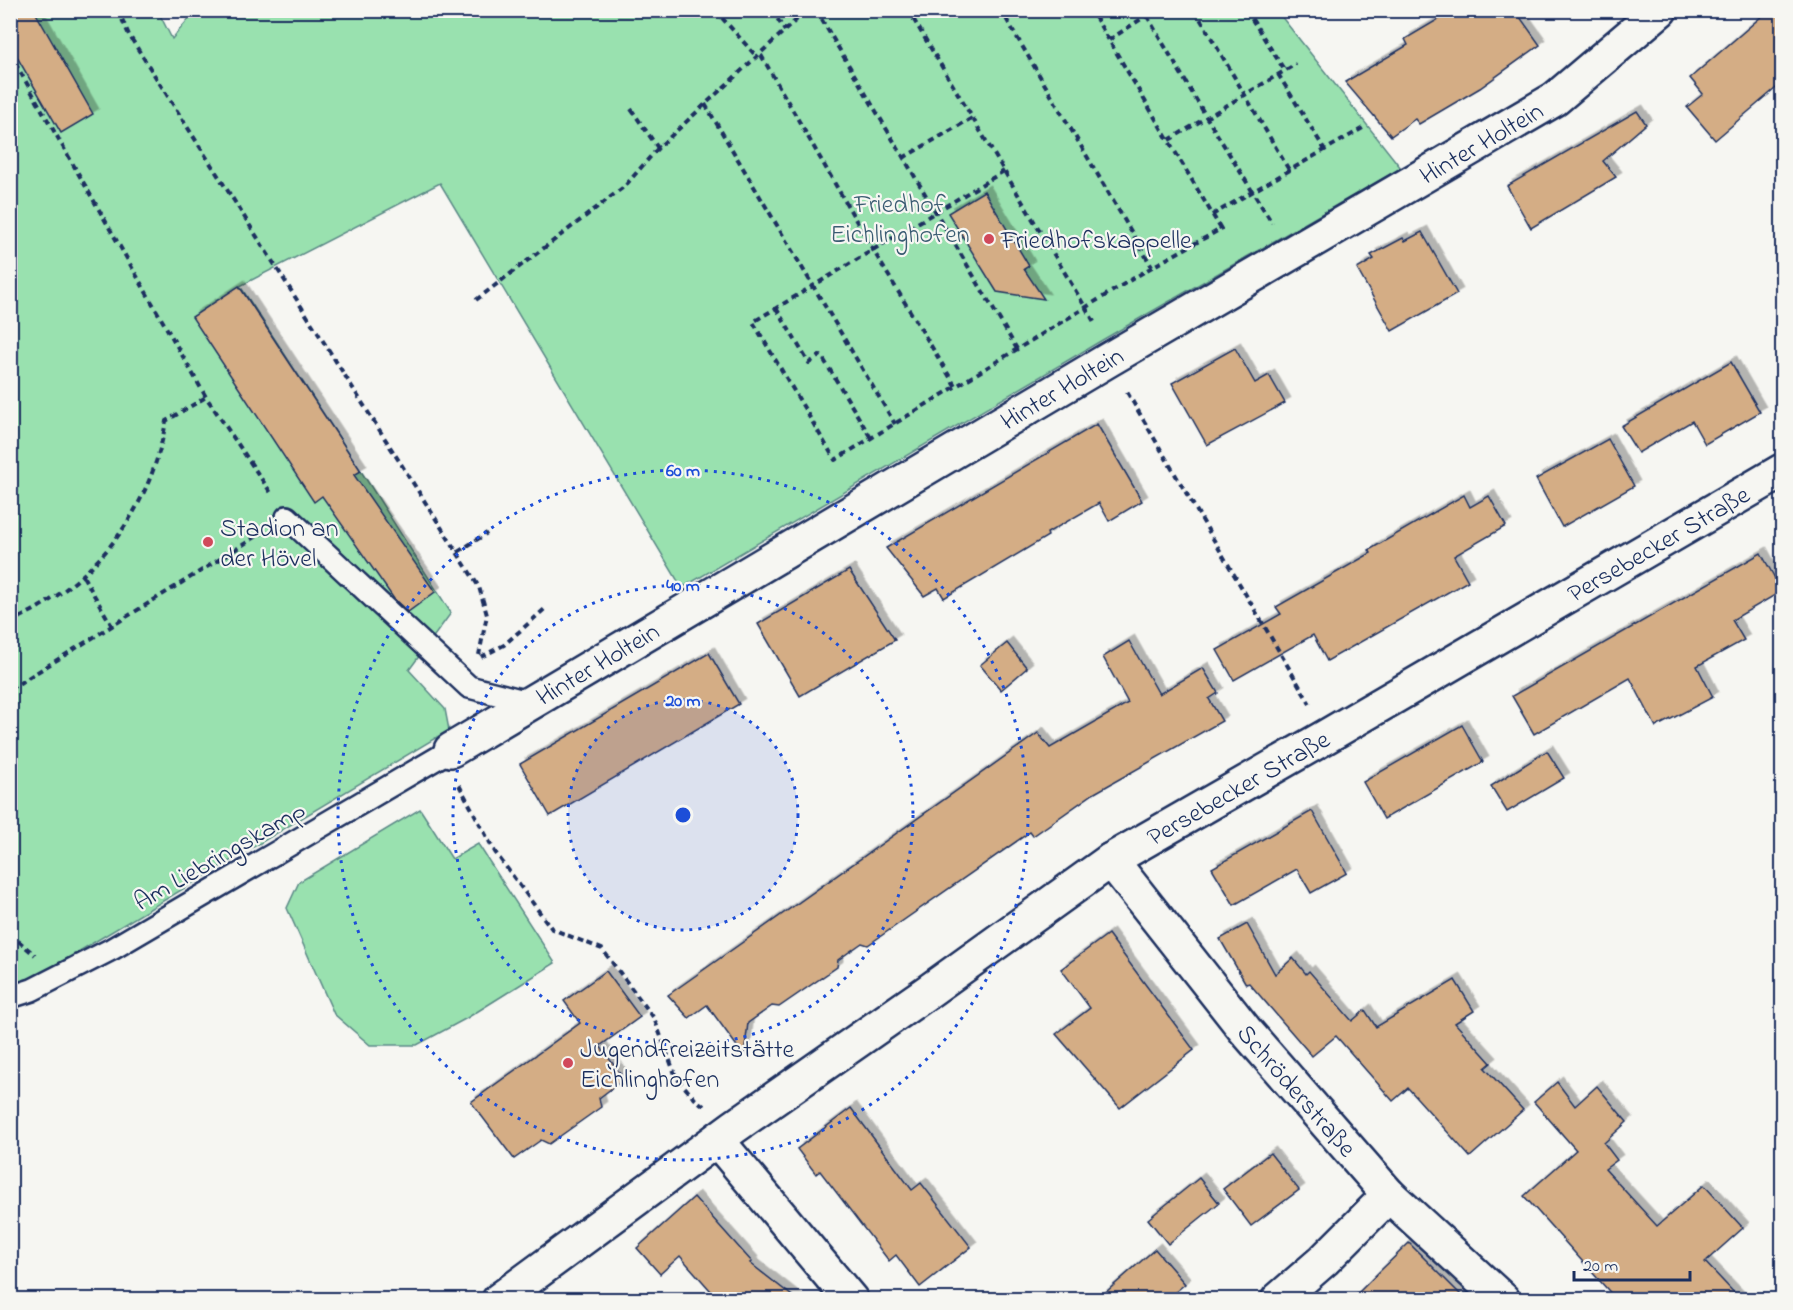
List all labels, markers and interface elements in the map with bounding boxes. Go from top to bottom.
street label: Hinter Holtein [1413,94,1552,196]
park label: Friedhof Eichlinghofen [830,187,970,255]
place label: Friedhofskappelle [1000,223,1192,261]
marker: Friedhofskappelle [982,232,996,246]
street label: Hinter Holtein [994,339,1132,442]
text: 60 m [666,459,700,485]
street label: Persebecker Straße [1561,477,1758,614]
place label: Stadion an der Hövel [220,511,338,579]
marker: Stadion an der Hövel [201,535,215,549]
text: 40 m [666,574,700,600]
street label: Hinter Holtein [530,614,668,717]
text: 20 m [664,689,701,715]
street label: Persebecker Straße [1141,722,1338,857]
street label: Am Liebringskamp [128,793,313,922]
centre of rings [673,805,693,825]
street label: Schröderstraße [1226,1017,1364,1167]
place label: Jugendfreizeitstätte Eichlinghofen [580,1032,794,1100]
marker: Jugendfreizeitstätte Eichlinghofen [561,1056,575,1070]
scale bar [1574,1244,1690,1282]
text: 20 m [1583,1254,1618,1280]

